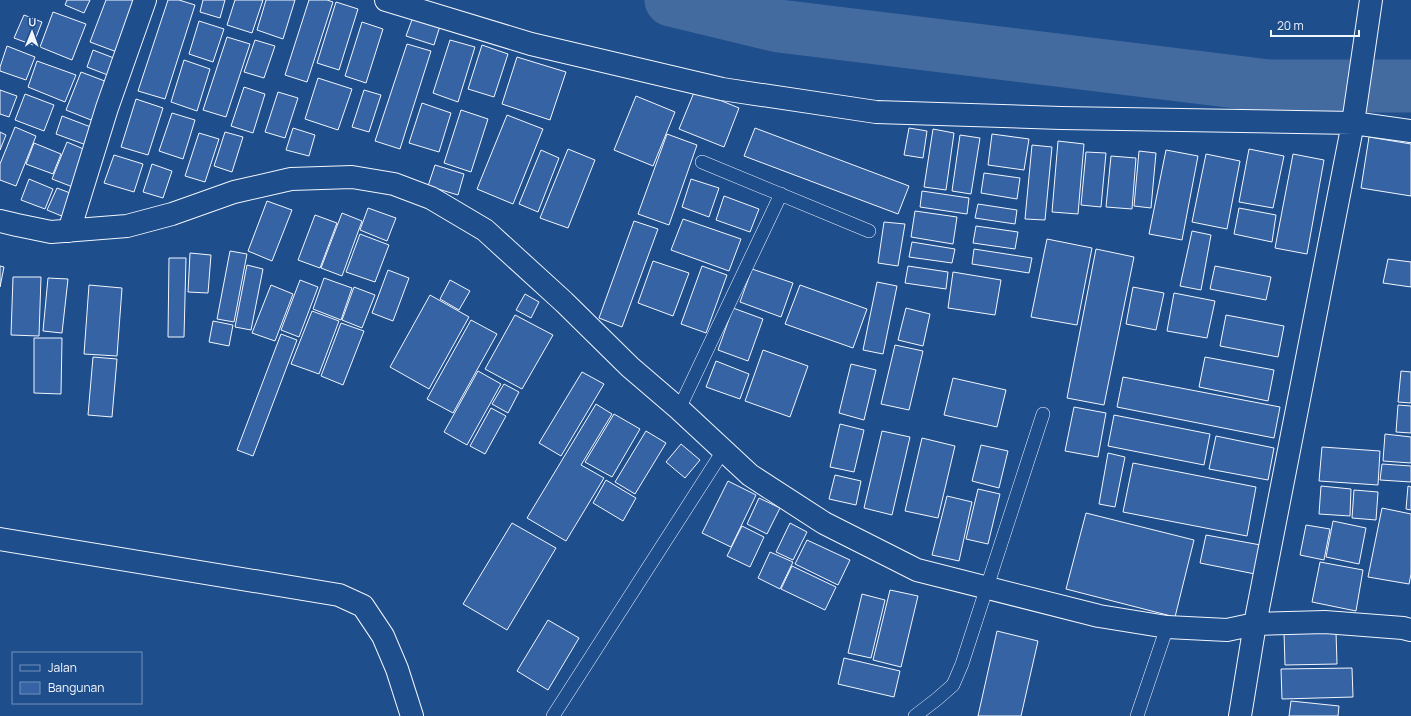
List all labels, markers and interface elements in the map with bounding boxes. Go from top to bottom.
north arrow [12,12,52,52]
scale bar [1271,12,1359,38]
text: U [28,14,36,29]
text: 20 m [1277,17,1304,34]
legend [12,652,142,704]
text: Jalan [48,659,77,676]
text: Bangunan [48,679,104,696]

